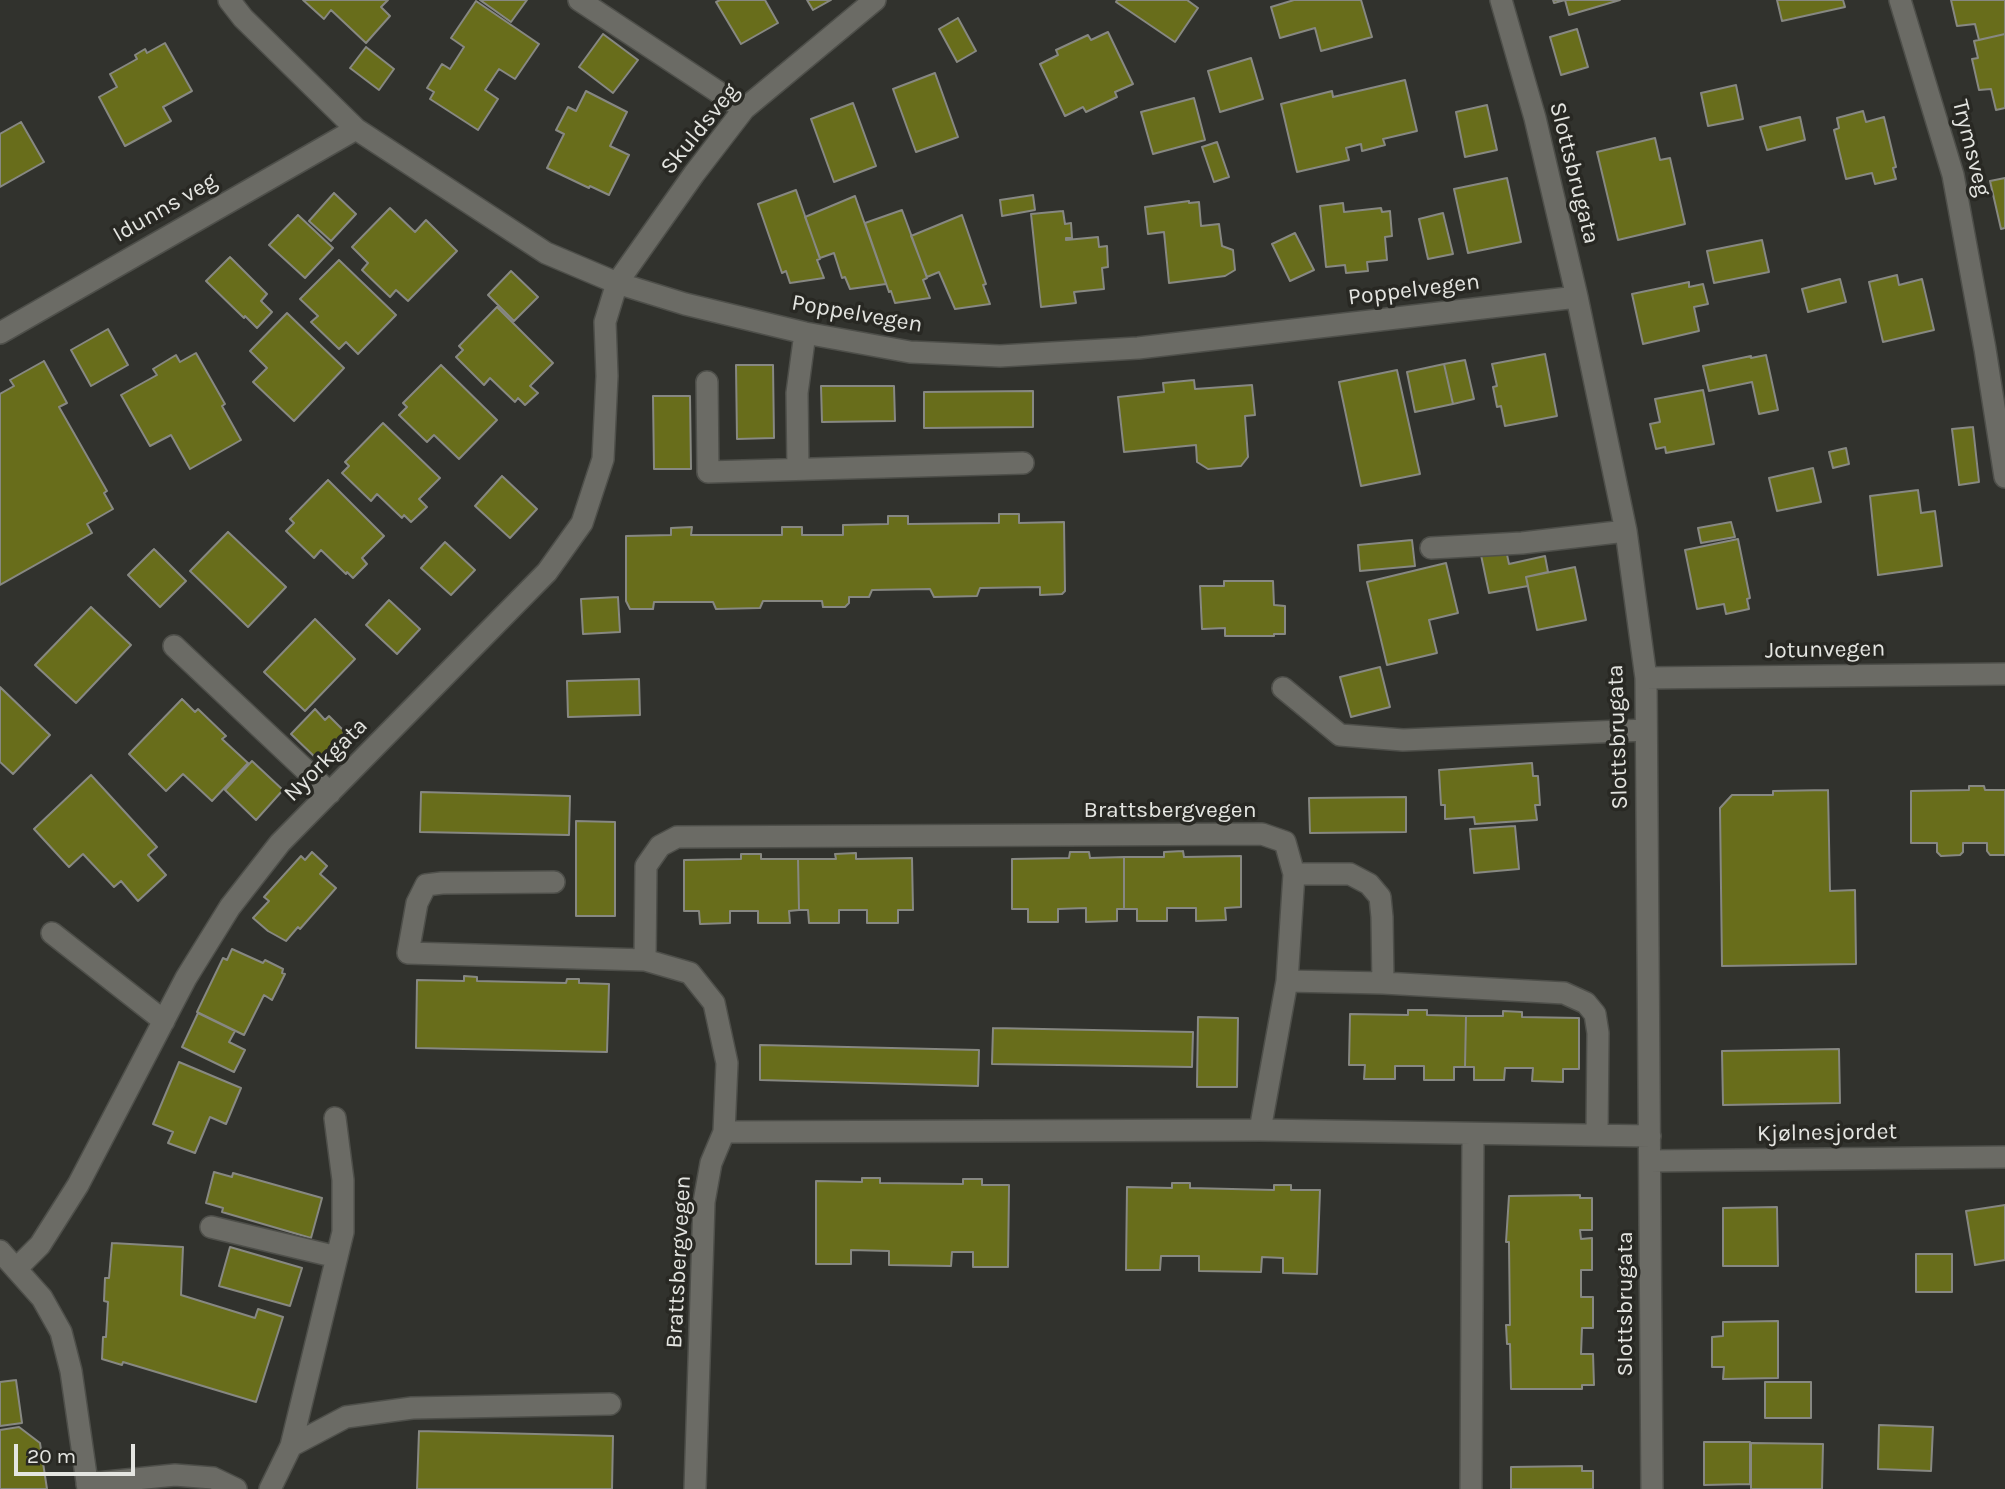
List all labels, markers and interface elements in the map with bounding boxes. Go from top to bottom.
street label: Skuldsveg [655,78,745,180]
street label: Trymsveg [1946,97,1996,199]
street label: Slottsbrugata [1543,99,1605,247]
street label: Idunns veg [108,167,222,249]
street label: Poppelvegen [1347,268,1481,312]
street label: Poppelvegen [789,289,925,339]
street label: Jotunvegen [1765,635,1885,665]
street label: Slottsbrugata [1602,664,1634,810]
street label: Nyorkgata [278,712,374,808]
street label: Brattsbergvegen [1083,796,1257,824]
street label: Kjølnesjordet [1757,1118,1897,1148]
street label: Brattsbergvegen [661,1175,697,1349]
street label: Slottsbrugata [1611,1231,1639,1377]
scale bar [18,1430,138,1474]
text: 20 m [27,1444,76,1468]

